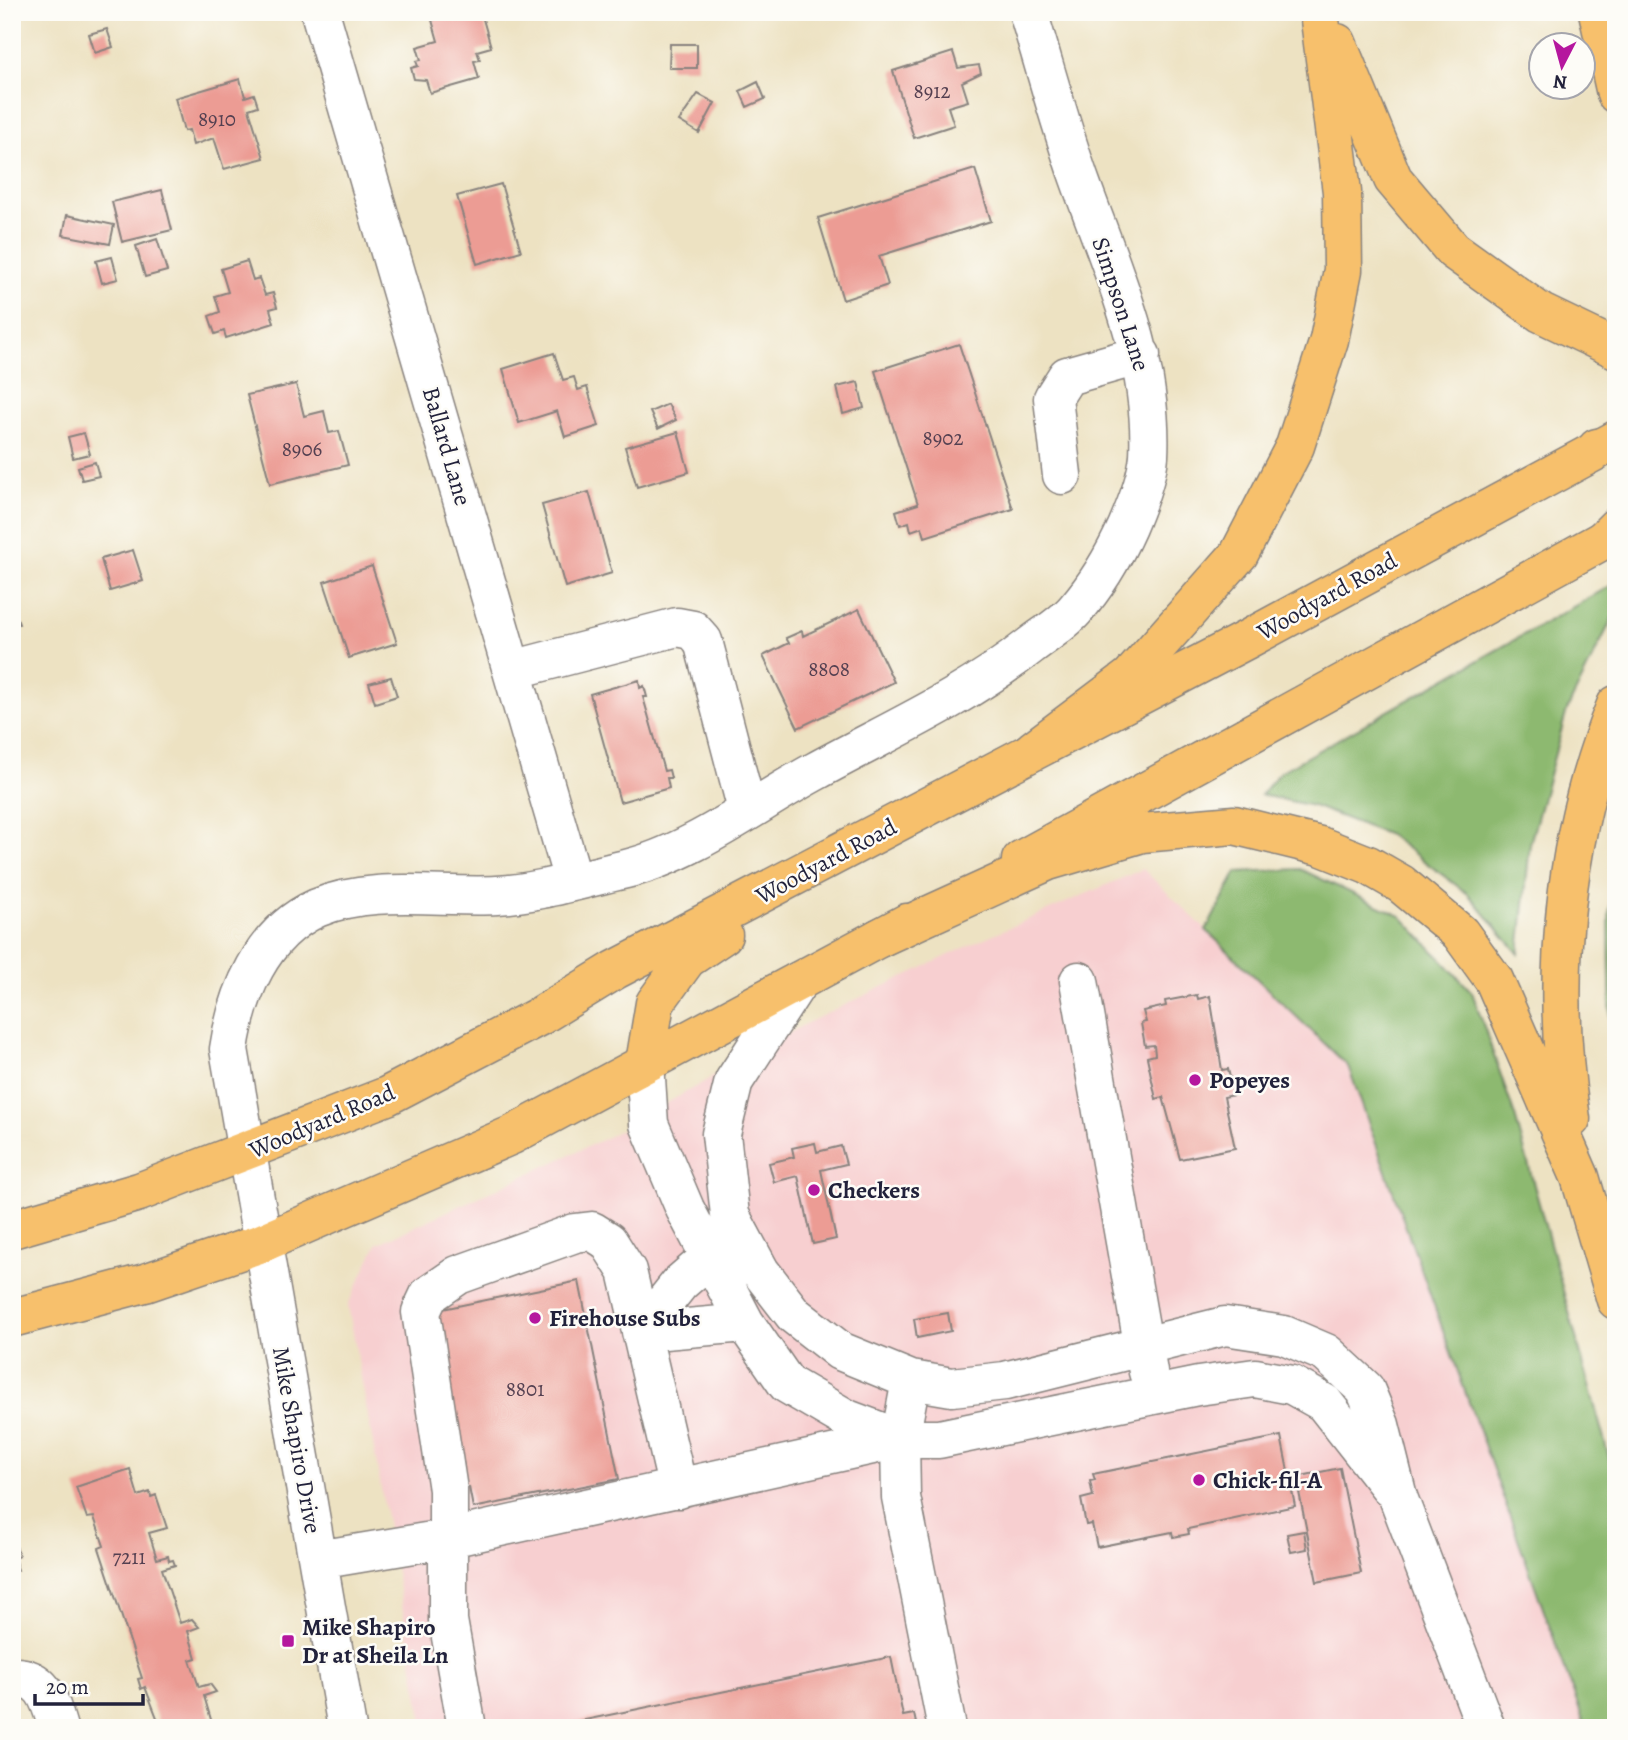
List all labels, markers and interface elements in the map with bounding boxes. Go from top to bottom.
north arrow [1526,32,1596,102]
text: N [1552,68,1569,96]
house number: 8912 [914,77,950,105]
house number: 8910 [198,105,236,133]
street label: Simpson Lane [1084,233,1158,375]
street label: Ballard Lane [415,383,479,509]
house number: 8902 [923,424,963,452]
house number: 8906 [282,435,323,463]
street label: Woodyard Road [1250,544,1403,648]
house number: 8808 [808,655,850,683]
street label: Woodyard Road [749,810,902,912]
place label: Popeyes [1209,1064,1290,1096]
marker: Popeyes [1187,1072,1203,1088]
street label: Woodyard Road [243,1076,400,1166]
place label: Checkers [828,1174,920,1206]
marker: Checkers [806,1182,822,1198]
place label: Firehouse Subs [549,1302,701,1334]
marker: Firehouse Subs [527,1310,543,1326]
street label: Mike Shapiro Drive [265,1344,329,1536]
house number: 8801 [506,1375,544,1403]
place label: Chick-fil-A [1213,1464,1323,1496]
marker: Chick-fil-A [1191,1472,1207,1488]
house number: 7211 [112,1543,146,1571]
place label: Mike Shapiro Dr at Sheila Ln [302,1611,449,1671]
marker: Mike Shapiro Dr at Sheila Ln [280,1633,296,1649]
scale bar [35,1663,144,1707]
text: 20 m [46,1673,89,1701]

